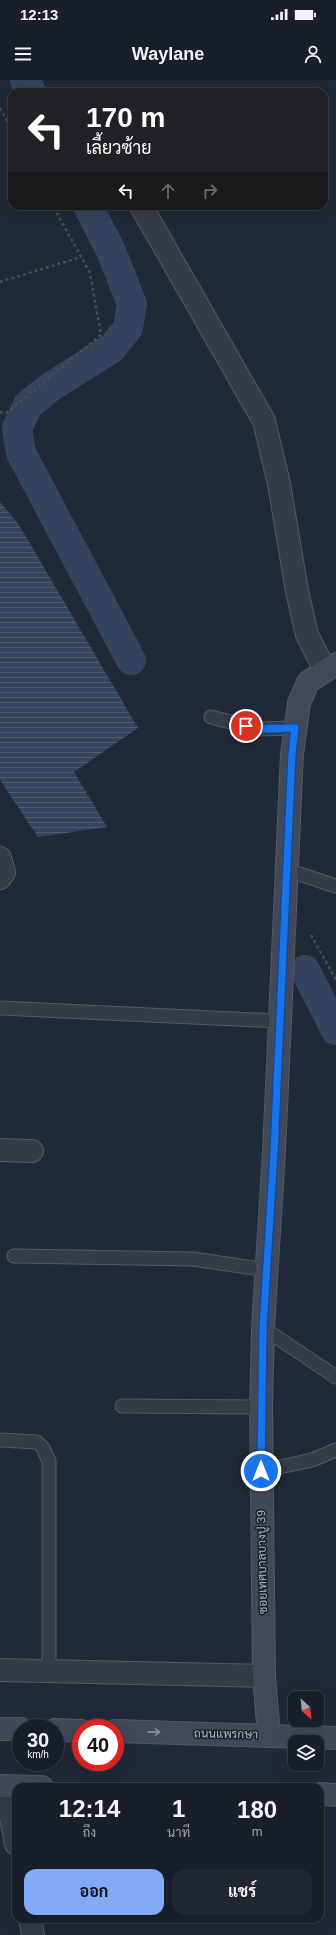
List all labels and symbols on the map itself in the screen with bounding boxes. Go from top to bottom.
pin [229,709,263,743]
position arrow [240,1450,282,1492]
street label: ซอยเทศบาลบางปู 39 [254,1509,271,1614]
north arrow [288,1691,324,1727]
speed limit sign: 40 [72,1719,124,1771]
street label: ถนนแพรกษา [194,1726,258,1742]
one-way arrow [147,1728,160,1736]

